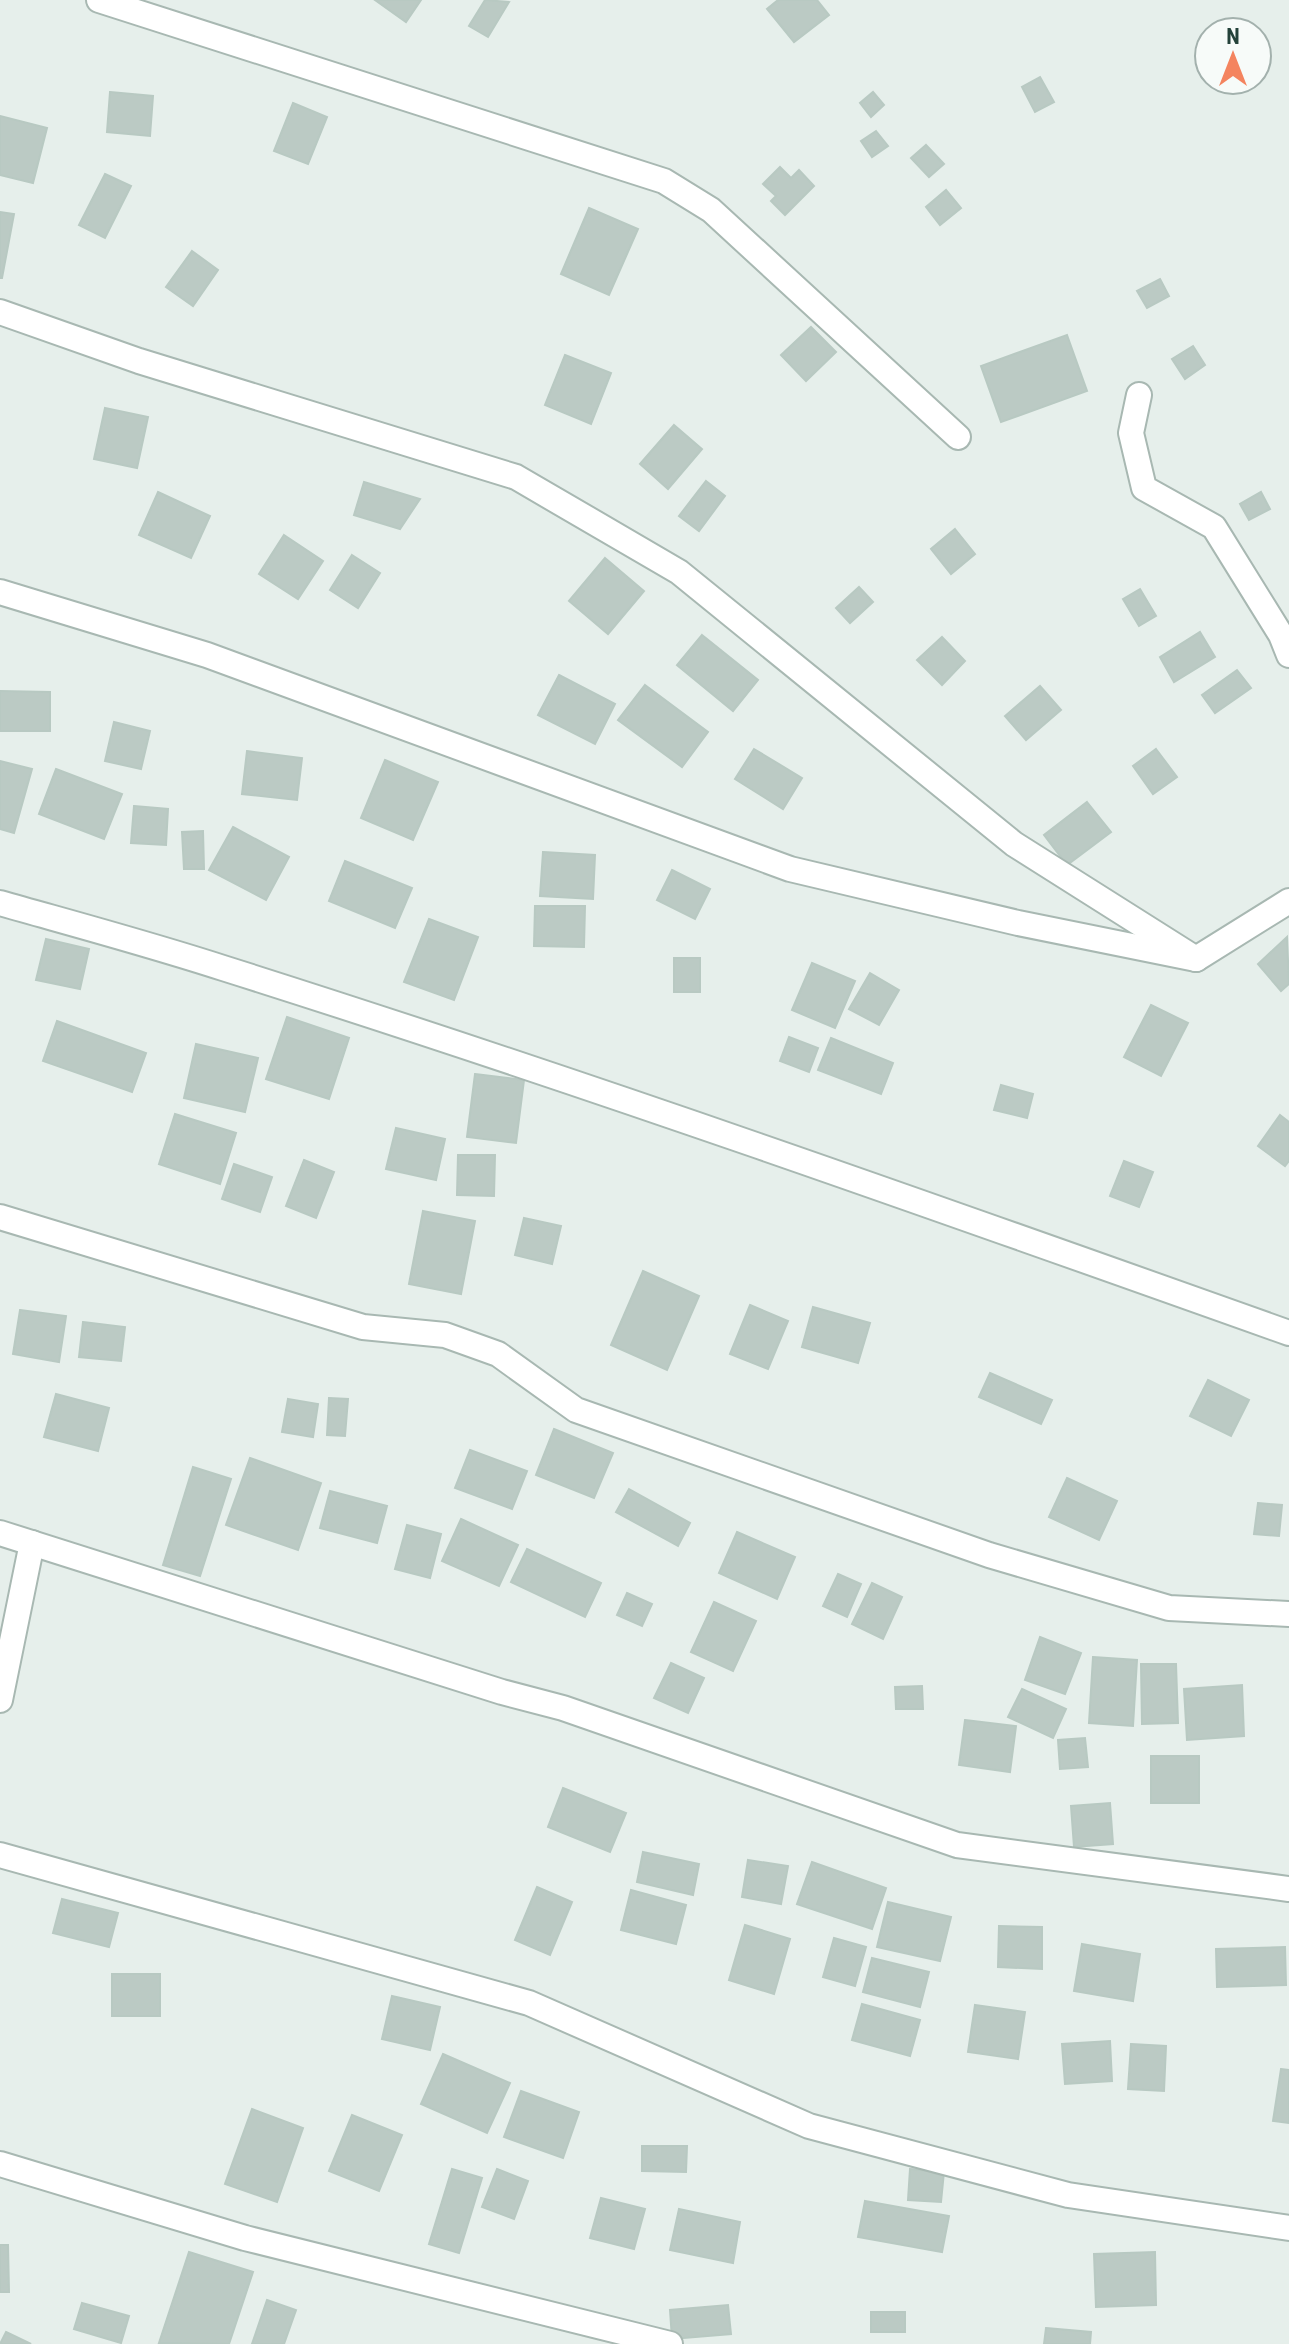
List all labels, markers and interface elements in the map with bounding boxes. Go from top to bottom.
north arrow [1193,16,1273,96]
text: N [1226,24,1240,49]

